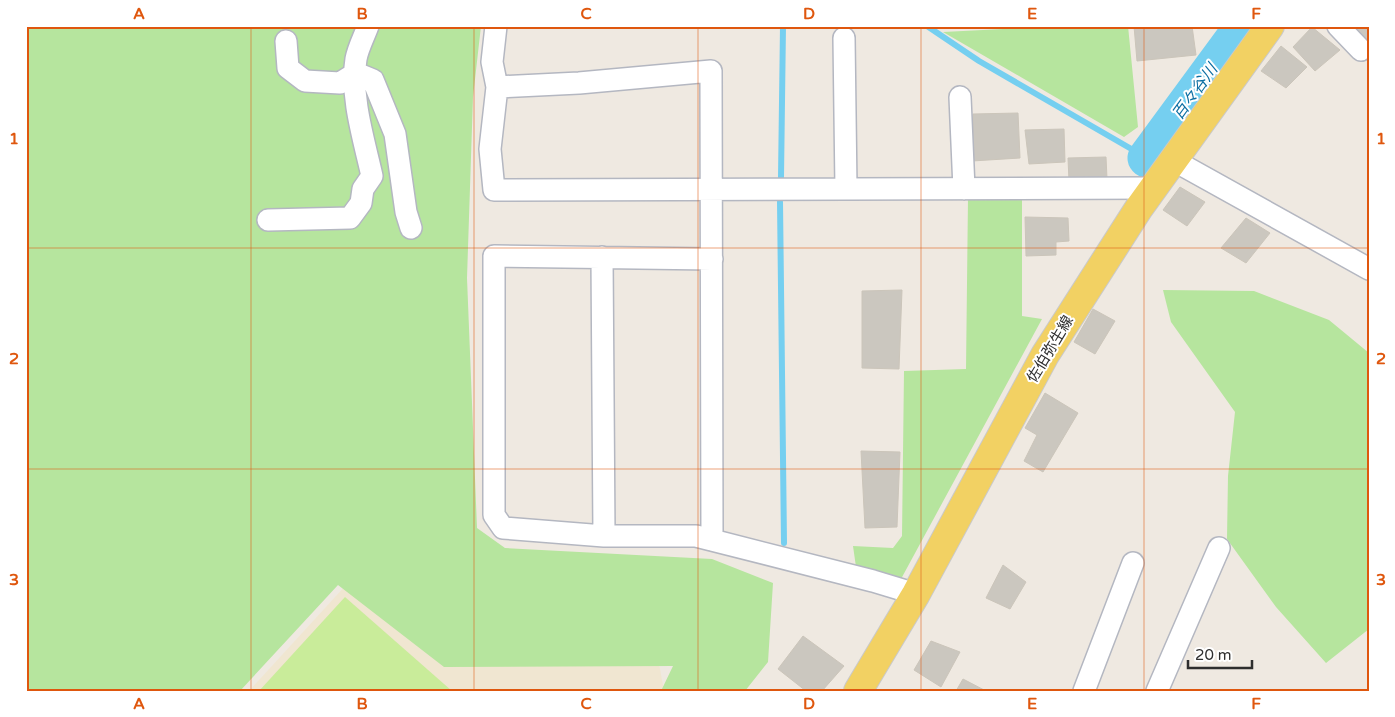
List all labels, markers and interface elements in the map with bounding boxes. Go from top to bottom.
text: A [133,4,145,24]
text: B [356,4,368,24]
text: C [580,4,592,24]
text: D [803,4,815,24]
text: E [1027,4,1037,24]
text: F [1251,4,1261,24]
water label: 百々谷川 [1168,59,1223,124]
text: 1 [9,129,19,149]
text: 1 [1376,129,1386,149]
street label: 佐伯弥生線 [1023,312,1077,386]
text: 2 [9,349,19,369]
text: 2 [1376,349,1386,369]
text: 3 [9,570,19,590]
text: 3 [1376,570,1386,590]
scale bar [1188,637,1251,669]
text: 20 m [1195,646,1232,664]
text: A [133,694,145,714]
text: B [356,694,368,714]
text: C [580,694,592,714]
text: D [803,694,815,714]
text: E [1027,694,1037,714]
text: F [1251,694,1261,714]

